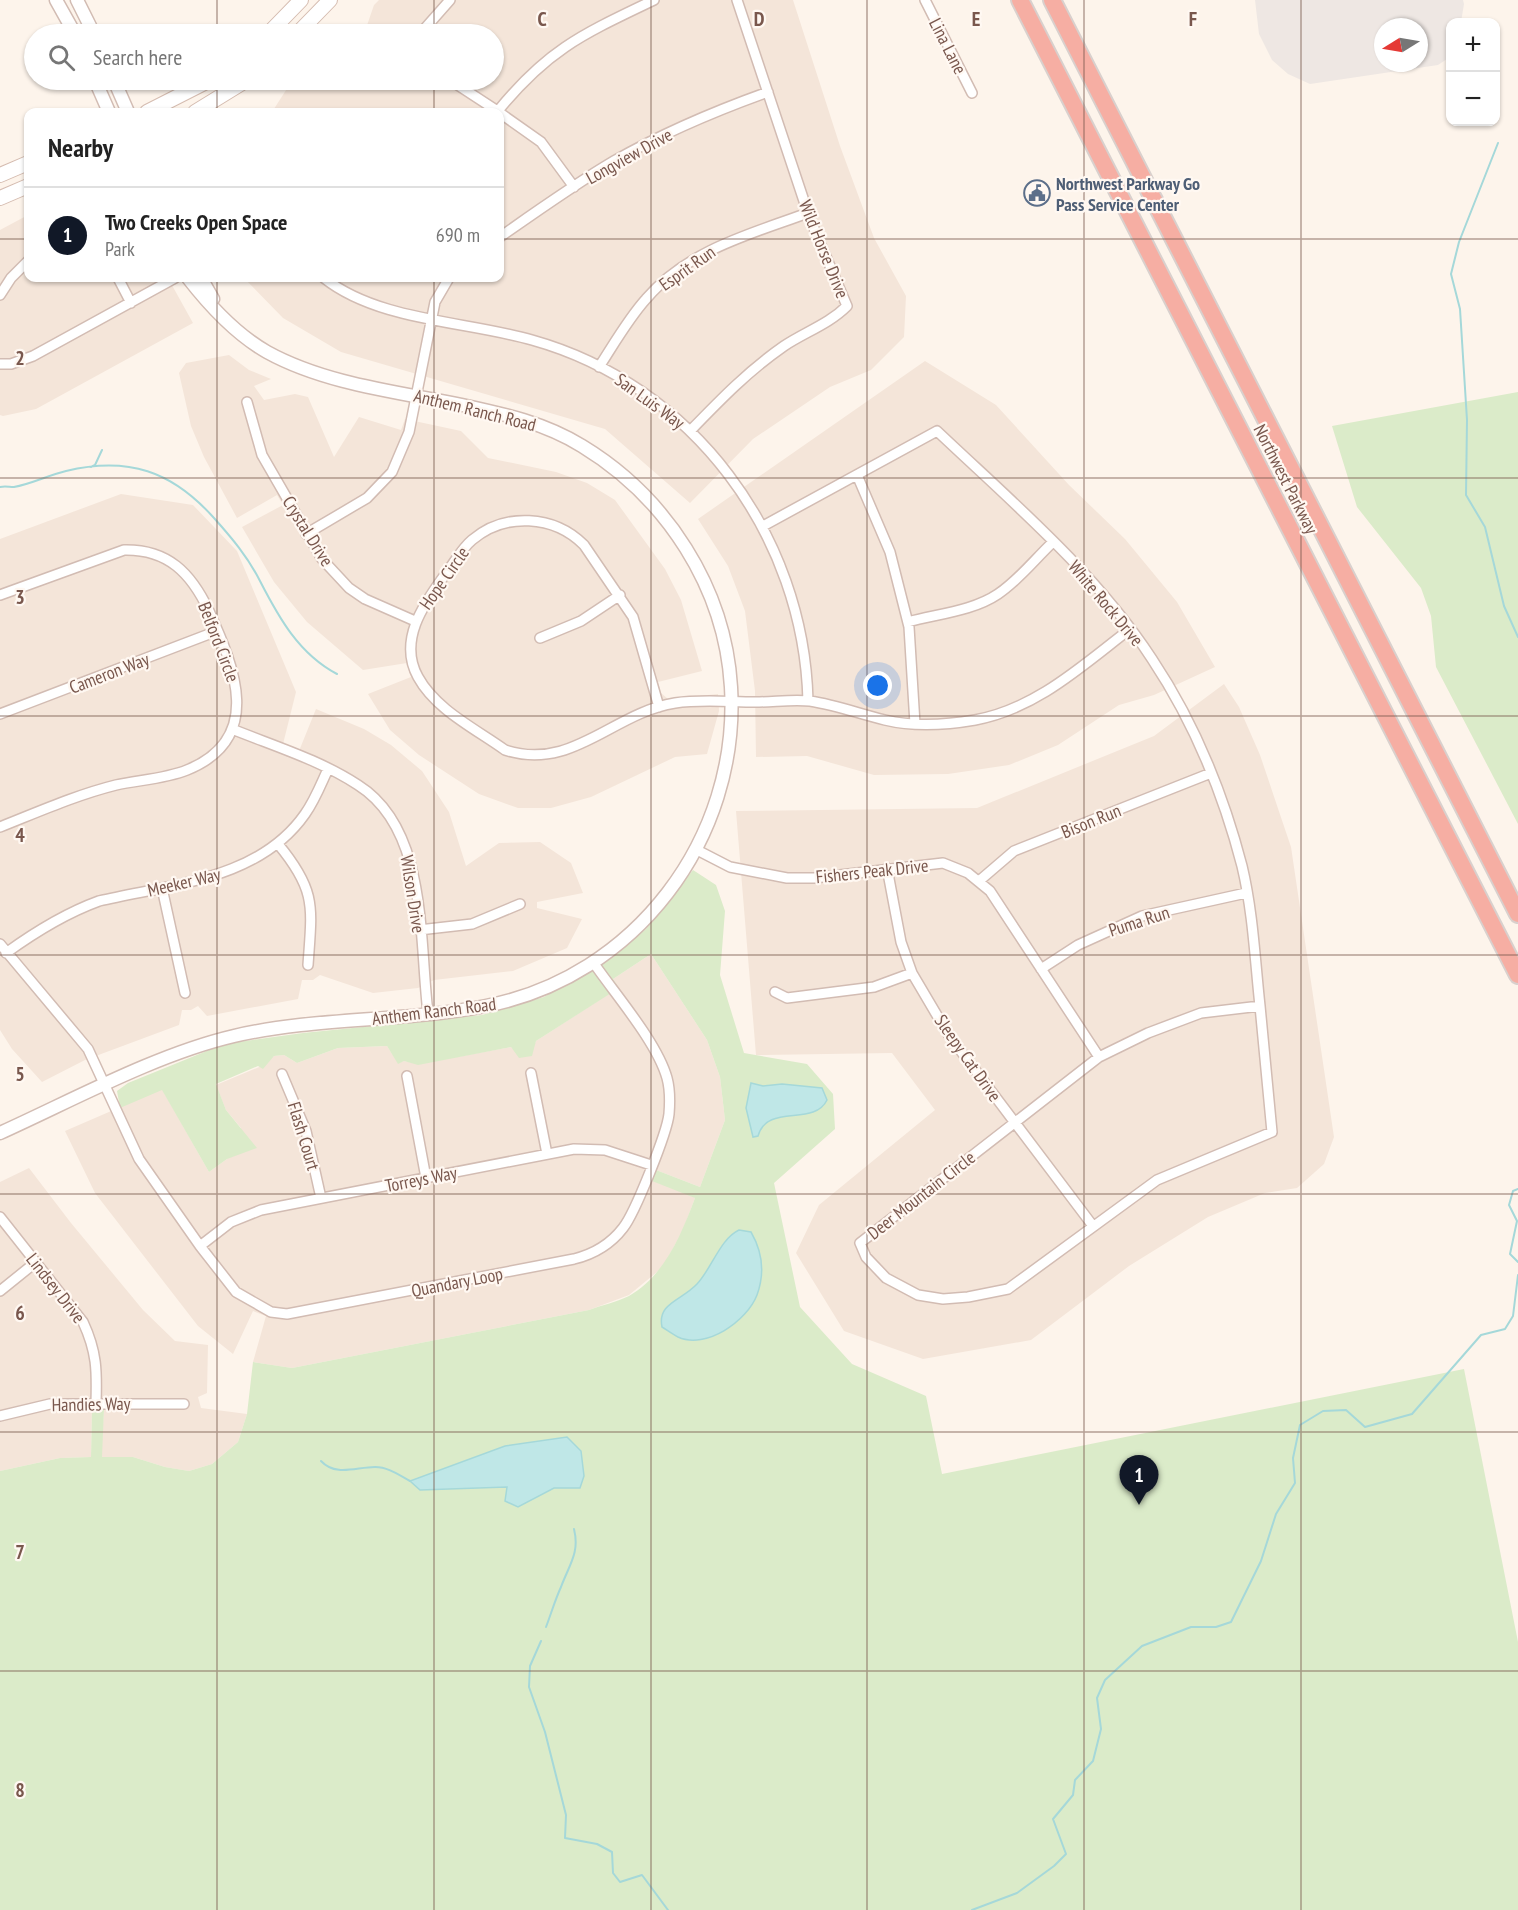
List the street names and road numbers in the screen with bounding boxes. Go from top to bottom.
street label: Lina Lane [924,14,972,78]
street label: Longview Drive [582,123,676,189]
street label: Wild Horse Drive [794,196,854,302]
street label: Esprit Run [654,240,720,296]
street label: San Luis Way [611,368,690,434]
street label: Anthem Ranch Road [412,384,538,436]
street label: Northwest Parkway [1249,420,1324,538]
street label: Crystal Drive [277,492,339,570]
street label: Hope Circle [414,542,474,614]
street label: White Rock Drive [1063,555,1149,651]
street label: Belford Circle [193,599,245,685]
street label: Cameron Way [66,647,153,699]
street label: Bison Run [1058,799,1124,843]
street label: Wilson Drive [396,853,430,935]
street label: Fishers Peak Drive [815,854,929,888]
street label: Meeker Way [145,862,223,902]
street label: Puma Run [1106,900,1172,942]
street label: Anthem Ranch Road [371,992,497,1030]
street label: Sleepy Cat Drive [930,1010,1006,1106]
street label: Flash Court [283,1099,325,1173]
street label: Deer Mountain Circle [862,1146,980,1244]
street label: Torreys Way [383,1161,459,1197]
street label: Lindsey Drive [21,1248,91,1328]
street label: Quandary Loop [409,1262,505,1302]
street label: Handies Way [51,1392,131,1416]

